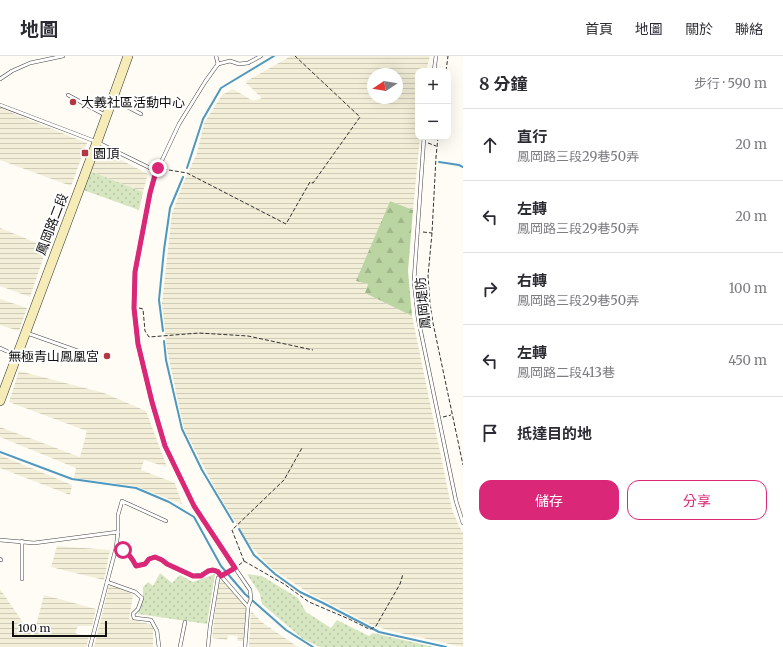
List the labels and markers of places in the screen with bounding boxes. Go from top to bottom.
place label: 大義社區活動中心 [81,94,185,111]
marker: 大義社區活動中心 [68,97,78,107]
place label: 園頂 [93,145,120,162]
marker: 園頂 [80,148,90,158]
place label: 無極青山鳳凰宮 [8,348,99,365]
marker: 無極青山鳳凰宮 [102,351,112,361]

